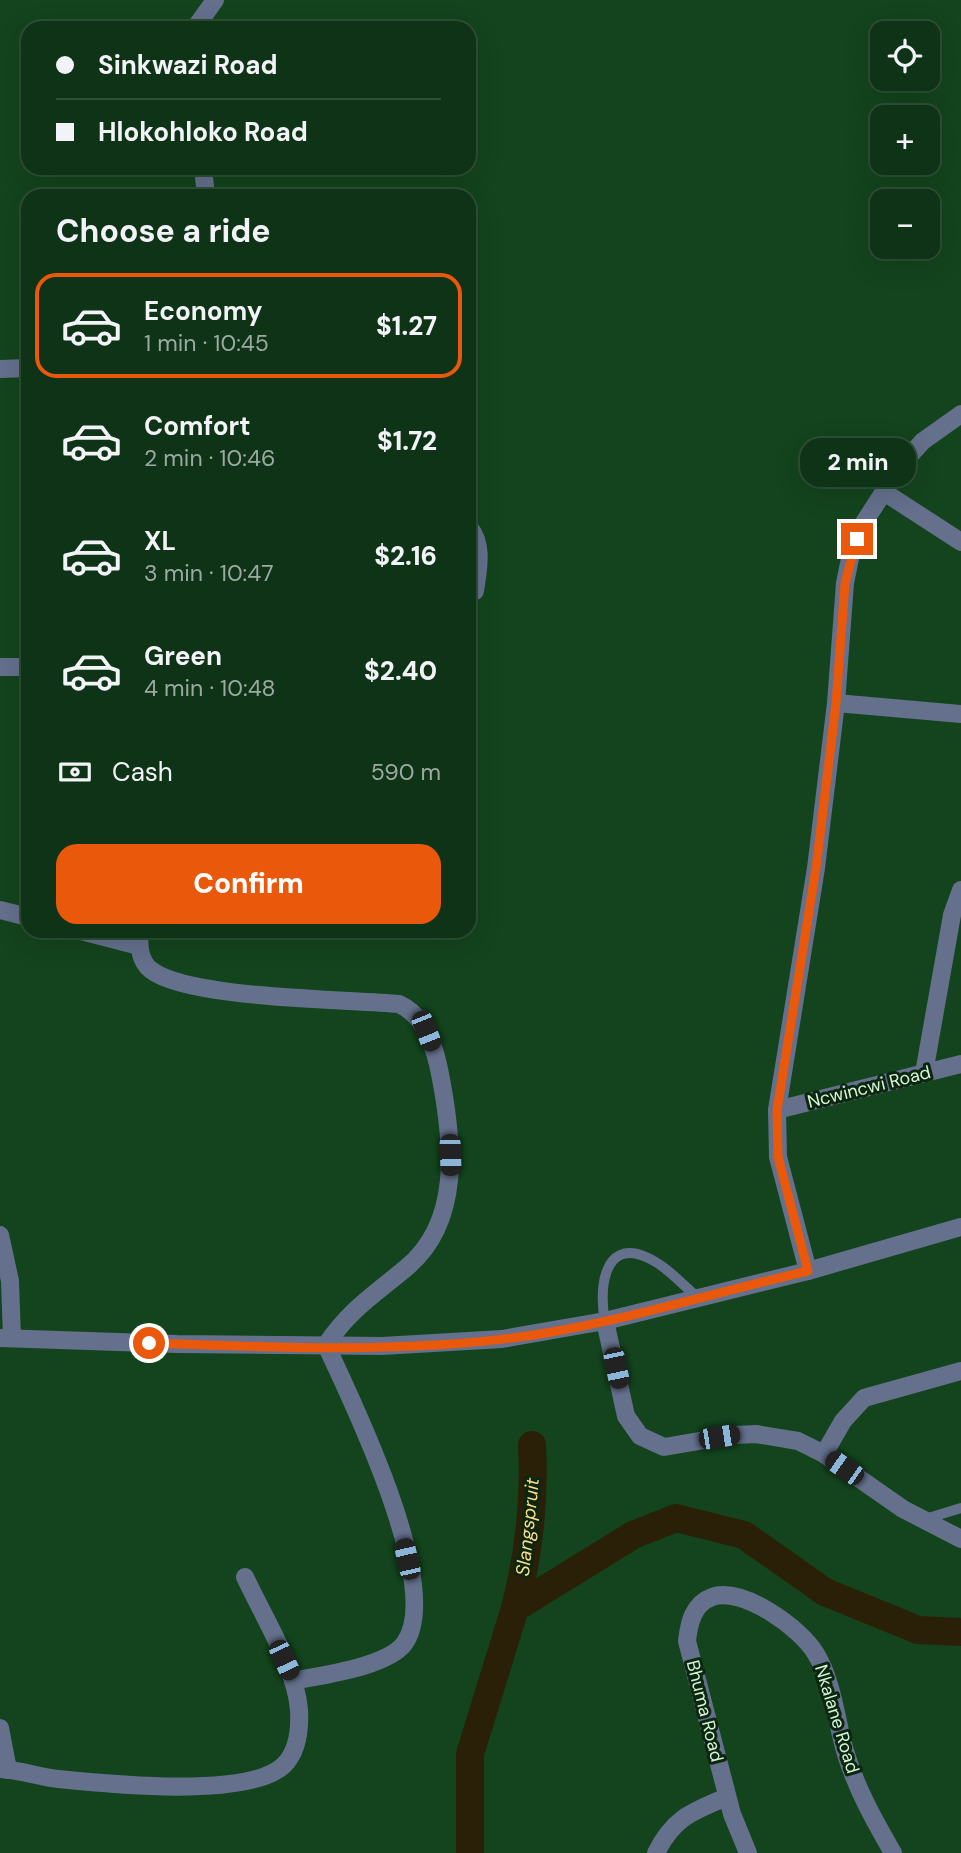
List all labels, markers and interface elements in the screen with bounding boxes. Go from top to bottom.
map controls [870,21,940,259]
button: locate [870,21,940,91]
text: Sinkwazi Road [98,48,278,82]
button: + [870,105,940,175]
text: Hlokohloko Road [98,115,308,149]
button: − [870,189,940,259]
text: Choose a ride [56,210,271,252]
icon: car [60,294,123,357]
text: Economy [144,294,262,328]
text: $1.27 [376,309,437,343]
text: 1 min · 10:45 [144,328,269,358]
icon: car [60,409,123,472]
text: Comfort [144,409,250,443]
text: $1.72 [377,424,437,458]
callout: 2 min [799,438,915,486]
text: 2 min · 10:46 [144,443,275,473]
text: 2 min [827,447,889,477]
route end [841,523,873,555]
icon: car [60,524,123,587]
text: XL [144,524,176,558]
text: $2.16 [374,539,437,573]
text: 3 min · 10:47 [144,558,274,588]
icon: car [60,639,123,702]
text: Green [144,639,222,673]
text: $2.40 [364,654,437,688]
text: 4 min · 10:48 [144,673,276,703]
icon: cash [56,753,94,791]
text: Cash [112,755,173,789]
text: 590 m [371,757,441,787]
button: Confirm [56,844,441,924]
car [409,1008,444,1054]
street label: Ncwincwi Road [805,1060,933,1114]
car [439,1134,462,1176]
route start [133,1327,165,1359]
car [602,1345,631,1391]
car [697,1423,742,1451]
car [821,1447,868,1489]
water label: Slangspruit [510,1476,545,1577]
car [393,1536,422,1582]
car [266,1637,303,1683]
street label: Bhuma Road [681,1658,729,1764]
street label: Nkalane Road [809,1662,865,1776]

